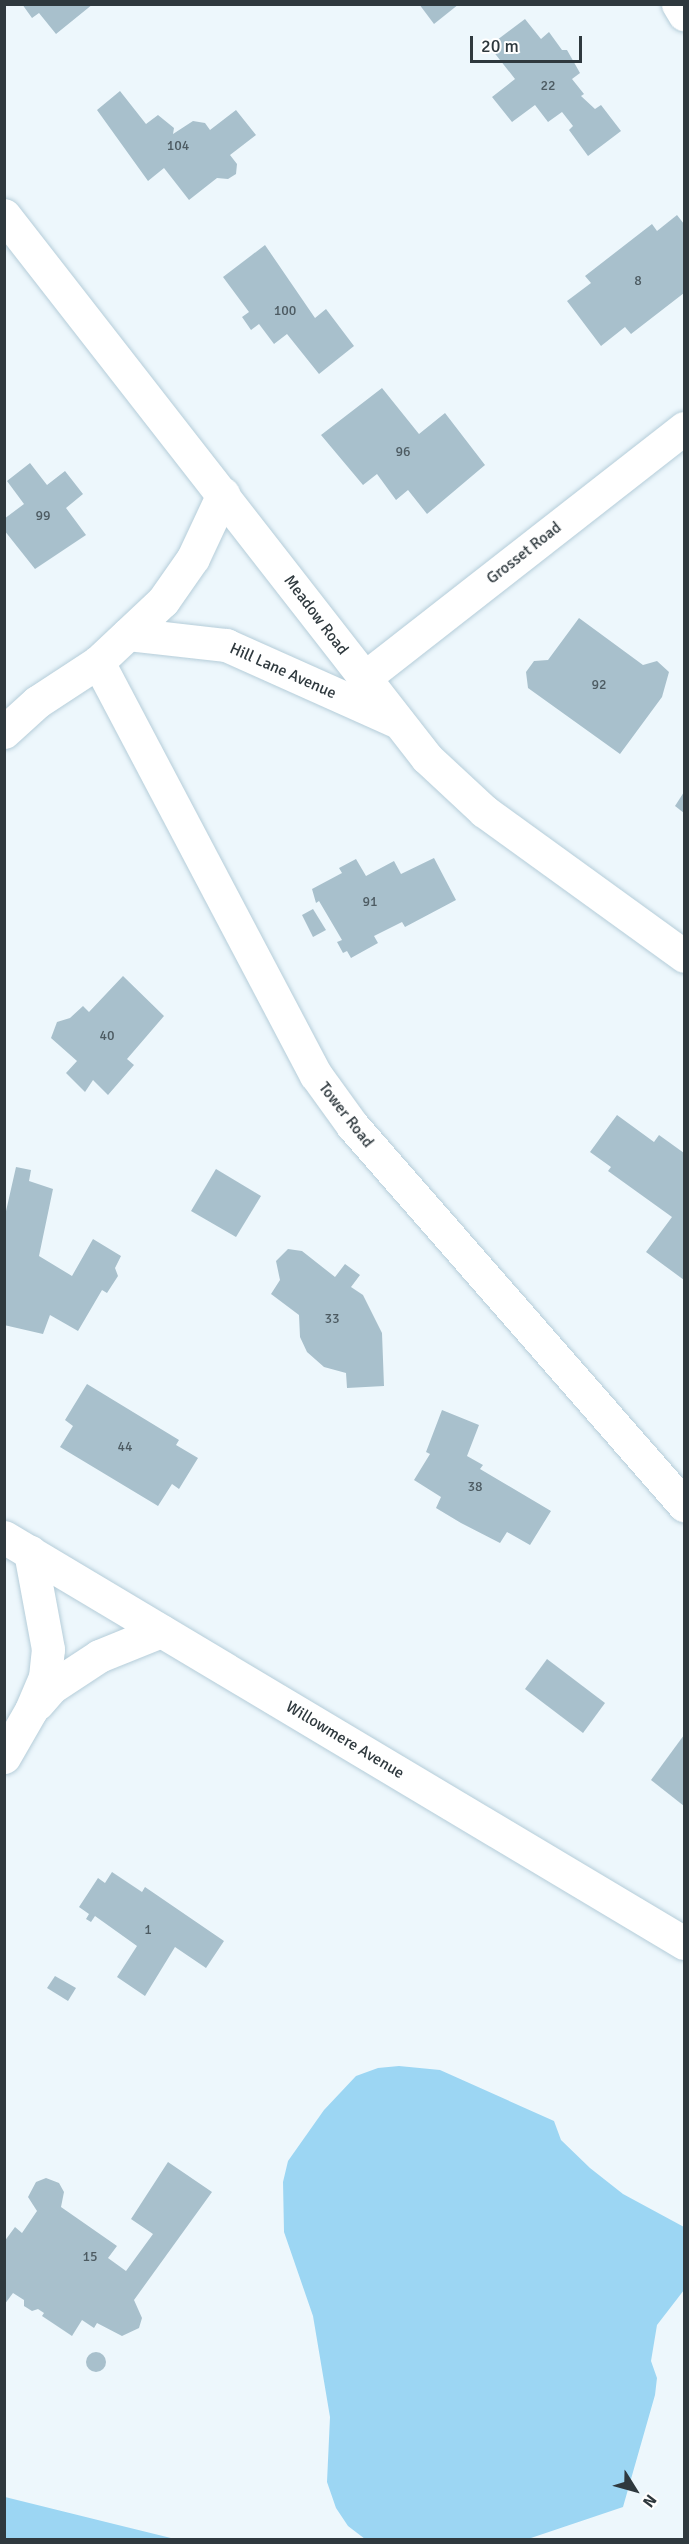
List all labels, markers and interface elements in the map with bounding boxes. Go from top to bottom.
scale bar [473,24,586,62]
text: 20 m [481,35,519,57]
house number: 22 [540,78,556,94]
house number: 104 [167,138,189,154]
house number: 8 [634,273,642,289]
house number: 100 [274,303,296,319]
house number: 96 [395,444,411,460]
house number: 99 [35,508,51,524]
street label: Grosset Road [483,518,565,588]
street label: Meadow Road [280,571,352,659]
street label: Hill Lane Avenue [227,639,339,703]
house number: 92 [591,677,607,693]
house number: 91 [362,894,378,910]
house number: 40 [99,1028,115,1044]
street label: Tower Road [315,1078,377,1152]
house number: 33 [324,1311,340,1327]
house number: 44 [117,1439,133,1455]
house number: 38 [467,1479,483,1495]
street label: Willowmere Avenue [282,1697,408,1783]
house number: 1 [144,1922,152,1938]
house number: 15 [82,2249,98,2265]
north arrow [605,2460,665,2520]
text: N [638,2490,661,2511]

